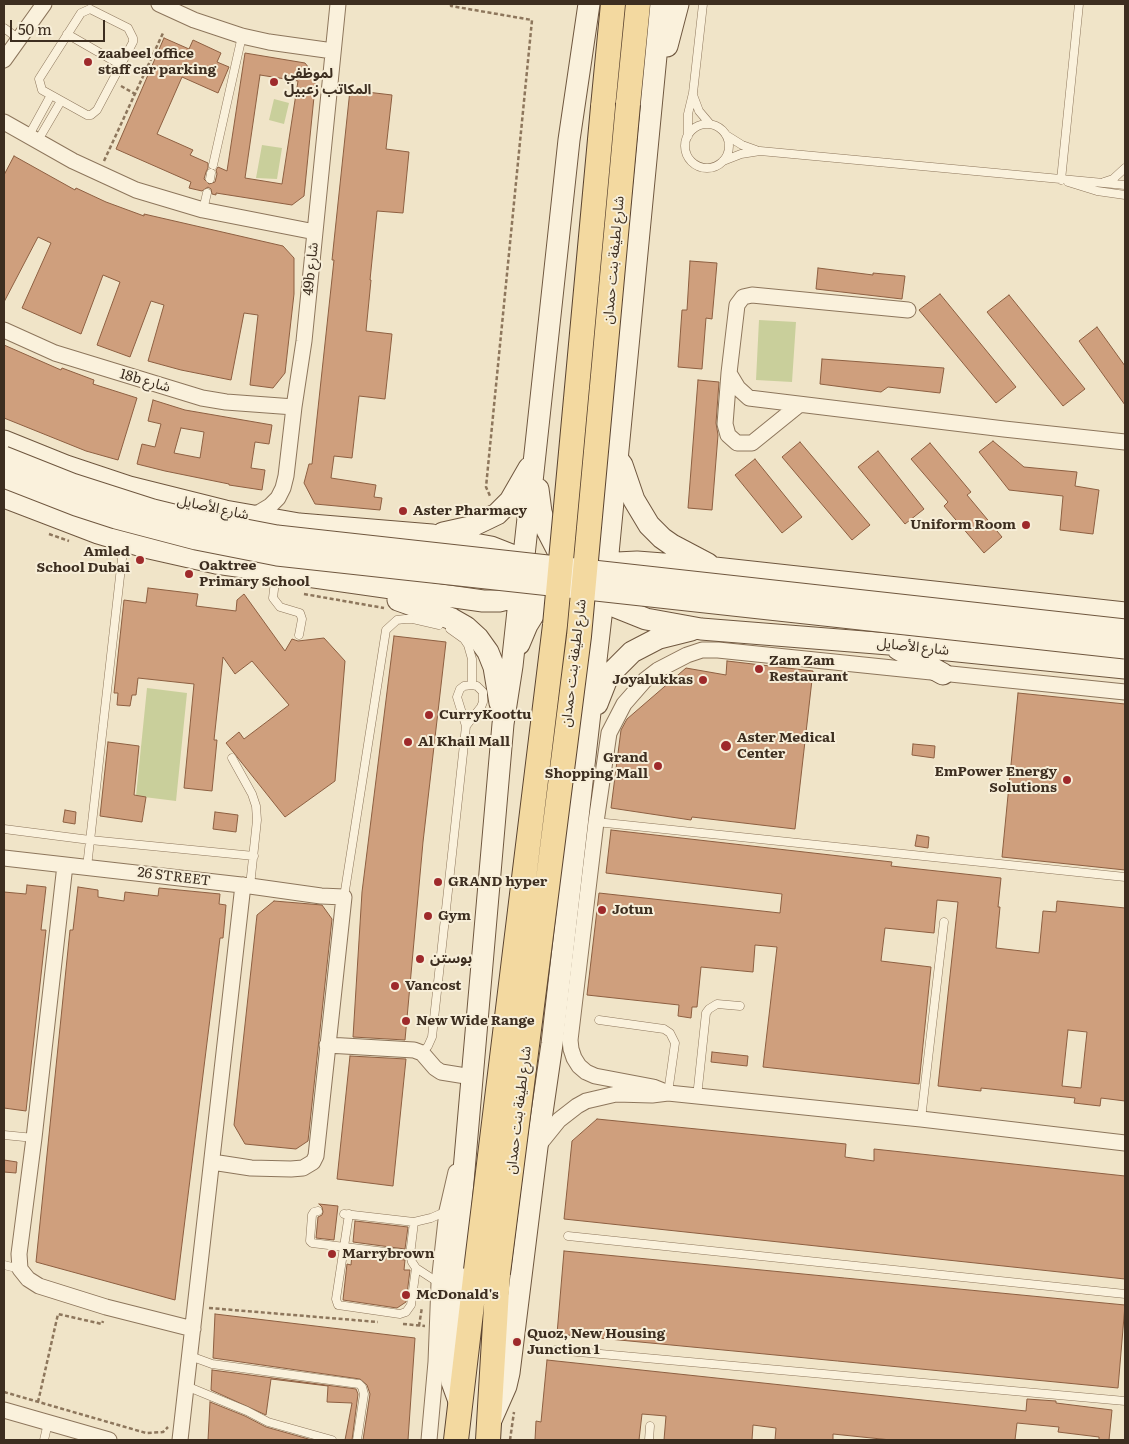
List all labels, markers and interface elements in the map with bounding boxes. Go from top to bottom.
scale bar [12,10,108,42]
text: 50 m [18,17,52,40]
place label: zaabeel office staff car parking [98,46,216,78]
marker: zaabeel office staff car parking [82,56,94,68]
place label: لموظفي المكاتب زعبيل [284,66,371,98]
marker: لموظفي المكاتب زعبيل [268,76,280,88]
street label: شارع لطيفة بنت حمدان [600,195,628,325]
street label: 49b شارع [300,241,322,297]
street label: 18b شارع [118,366,172,396]
street label: شارع الأصايل [176,492,250,524]
place label: Aster Pharmacy [413,503,527,519]
marker: Aster Pharmacy [397,505,409,517]
place label: Uniform Room [910,517,1016,533]
marker: Uniform Room [1020,519,1032,531]
place label: Amled School Dubai [37,544,130,576]
marker: Amled School Dubai [134,554,146,566]
place label: Oaktree Primary School [199,558,310,590]
marker: Oaktree Primary School [183,568,195,580]
street label: شارع لطيفة بنت حمدان [558,598,590,728]
street label: شارع الأصايل [876,635,950,659]
place label: Zam Zam Restaurant [769,653,848,686]
marker: Zam Zam Restaurant [753,663,765,675]
place label: Joyalukkas [612,672,693,688]
marker: Joyalukkas [697,674,709,686]
place label: CurryKoottu [439,707,532,723]
marker: CurryKoottu [423,709,435,721]
place label: Aster Medical Center [737,730,835,762]
place label: Al Khail Mall [418,734,510,750]
marker: Al Khail Mall [402,736,414,748]
marker: Aster Medical Center [719,739,733,753]
place label: Grand Shopping Mall [545,750,648,782]
marker: Grand Shopping Mall [652,760,664,772]
place label: EmPower Energy Solutions [934,764,1057,796]
marker: EmPower Energy Solutions [1061,774,1073,786]
street label: 26 STREET [136,864,212,890]
place label: GRAND hyper [448,874,547,890]
marker: GRAND hyper [432,876,444,888]
place label: Jotun [612,902,653,918]
marker: Jotun [596,904,608,916]
place label: Gym [438,908,471,924]
marker: Gym [422,910,434,922]
place label: بوستن [430,951,472,967]
marker: بوستن [414,953,426,965]
place label: Vancost [405,978,461,994]
marker: Vancost [389,980,401,992]
place label: New Wide Range [416,1013,535,1029]
marker: New Wide Range [400,1015,412,1027]
street label: شارع لطيفة بنت حمدان [503,1045,535,1175]
place label: Marrybrown [342,1246,434,1262]
marker: Marrybrown [326,1248,338,1260]
place label: McDonald's [416,1287,499,1303]
marker: McDonald's [400,1289,412,1301]
place label: Quoz, New Housing Junction 1 [527,1326,665,1358]
marker: Quoz, New Housing Junction 1 [511,1336,523,1348]

